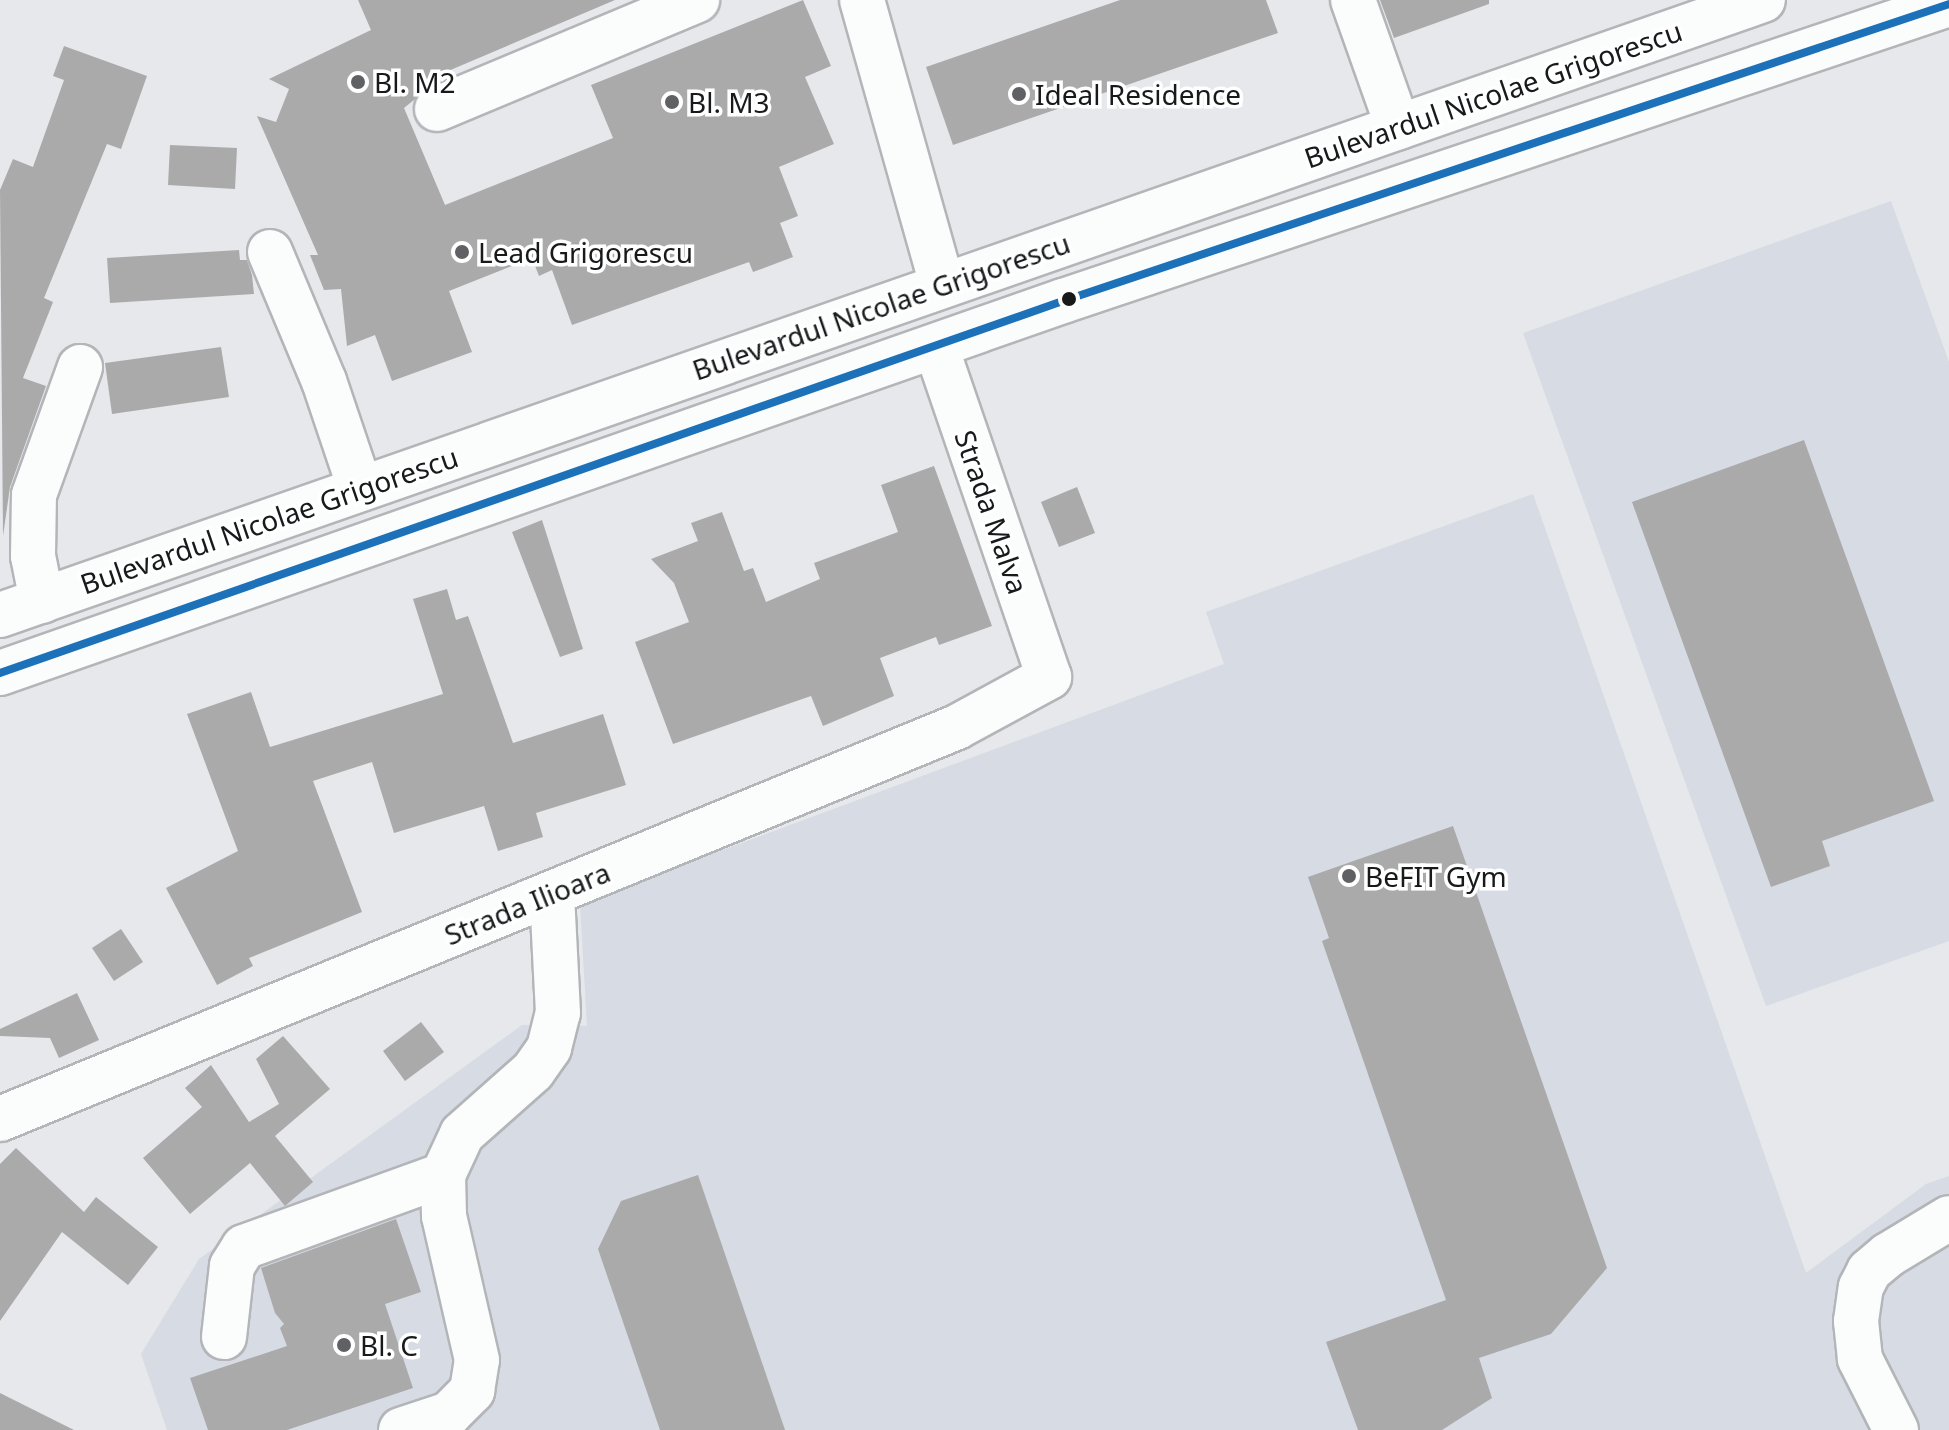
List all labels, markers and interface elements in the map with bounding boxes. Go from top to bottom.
street label: Bulevardul Nicolae Grigorescu [1300,13,1686,175]
place label: Bl. M2 [374,65,456,99]
marker: Bl. M2 [349,73,367,91]
place label: Ideal Residence [1035,77,1241,111]
place label: Bl. M3 [688,85,770,119]
marker: Ideal Residence [1010,85,1028,103]
marker: Bl. M3 [663,93,681,111]
street label: Bulevardul Nicolae Grigorescu [688,225,1074,387]
place label: Lead Grigorescu [478,235,693,269]
marker: Lead Grigorescu [453,243,471,261]
unlabelled marker [1061,291,1077,307]
street label: Strada Malva [948,426,1036,598]
street label: Bulevardul Nicolae Grigorescu [76,439,462,601]
street label: Strada Ilioara [439,855,615,951]
place label: BeFIT Gym [1365,859,1507,893]
marker: BeFIT Gym [1340,867,1358,885]
place label: Bl. C [360,1328,418,1362]
marker: Bl. C [335,1336,353,1354]

